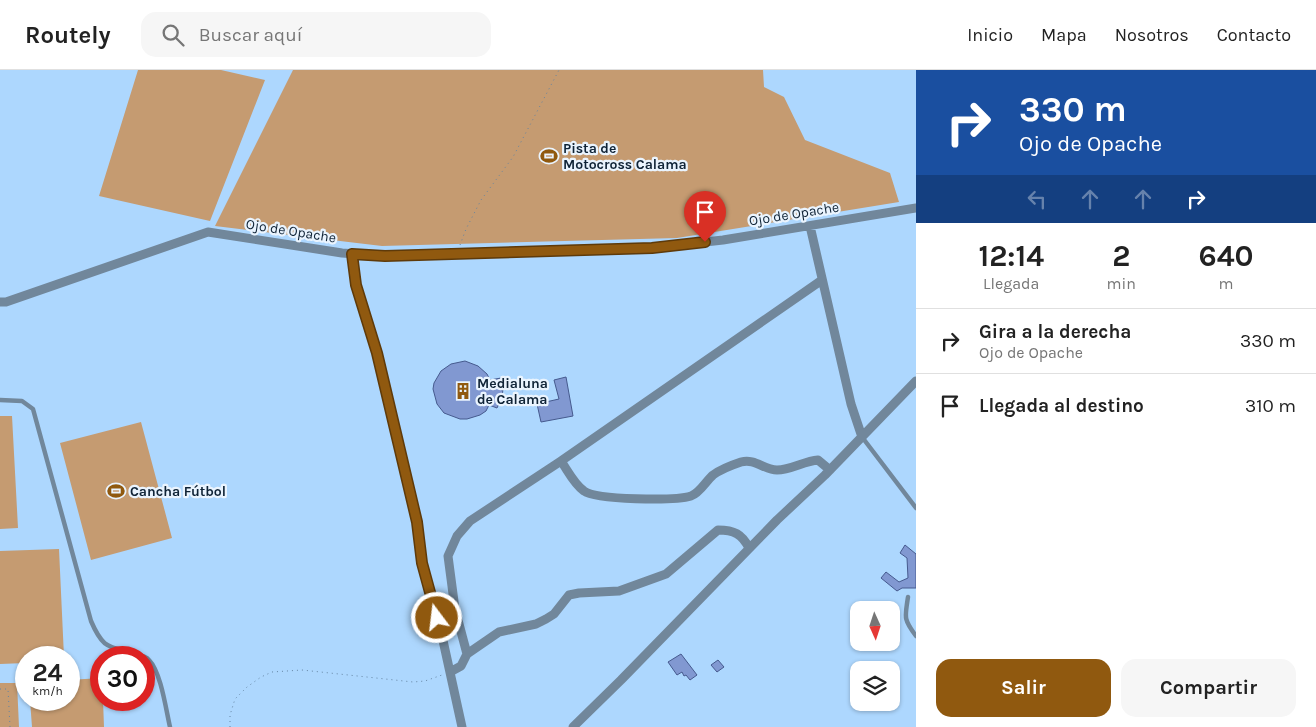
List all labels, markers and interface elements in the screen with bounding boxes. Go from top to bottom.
search box [141,12,491,57]
text: Routely [25,21,111,49]
icon: search [159,21,187,49]
text: Buscar aquí [199,24,302,46]
text: Inicio [967,24,1013,46]
text: Mapa [1041,24,1087,46]
text: Nosotros [1115,24,1189,46]
text: Contacto [1217,24,1291,46]
text: 330 m [1019,89,1127,130]
icon: right [936,90,1001,155]
text: Ojo de Opache [1019,131,1162,157]
place label: Pista de Motocross Calama [563,140,687,173]
sports icon: Pista de Motocross Calama [539,146,559,166]
icon: left [1023,185,1051,213]
icon: ahead [1076,185,1104,213]
icon: ahead [1129,185,1157,213]
icon: right [1182,185,1210,213]
pin [684,191,726,242]
icon: arrive [691,198,719,226]
street label: Ojo de Opache [748,198,840,230]
street label: Ojo de Opache [245,215,337,247]
text: 12:14 [979,238,1044,274]
text: 2 [1112,238,1130,274]
text: 640 [1198,238,1253,274]
text: Llegada [983,274,1039,293]
text: min [1107,274,1136,293]
text: m [1218,274,1233,293]
text: Gira a la derecha [979,321,1131,343]
icon: right [936,327,964,355]
text: 330 m [1240,330,1296,352]
text: Ojo de Opache [979,343,1083,362]
place label: Medialuna de Calama [477,375,548,408]
building icon: Medialuna de Calama [453,381,473,401]
icon: arrive [936,392,964,420]
text: Llegada al destino [979,395,1144,417]
text: 310 m [1245,395,1296,417]
sports icon: Cancha Fútbol [106,481,126,501]
place label: Cancha Fútbol [130,483,226,500]
position arrow [410,591,462,643]
north arrow [850,601,900,651]
map controls [850,601,900,711]
speed limit sign: 30 [90,646,155,711]
text: 24 [32,658,63,687]
button: Salir [936,659,1111,717]
button: Compartir [1121,659,1296,717]
button: layers [850,661,900,711]
text: km/h [32,684,63,698]

